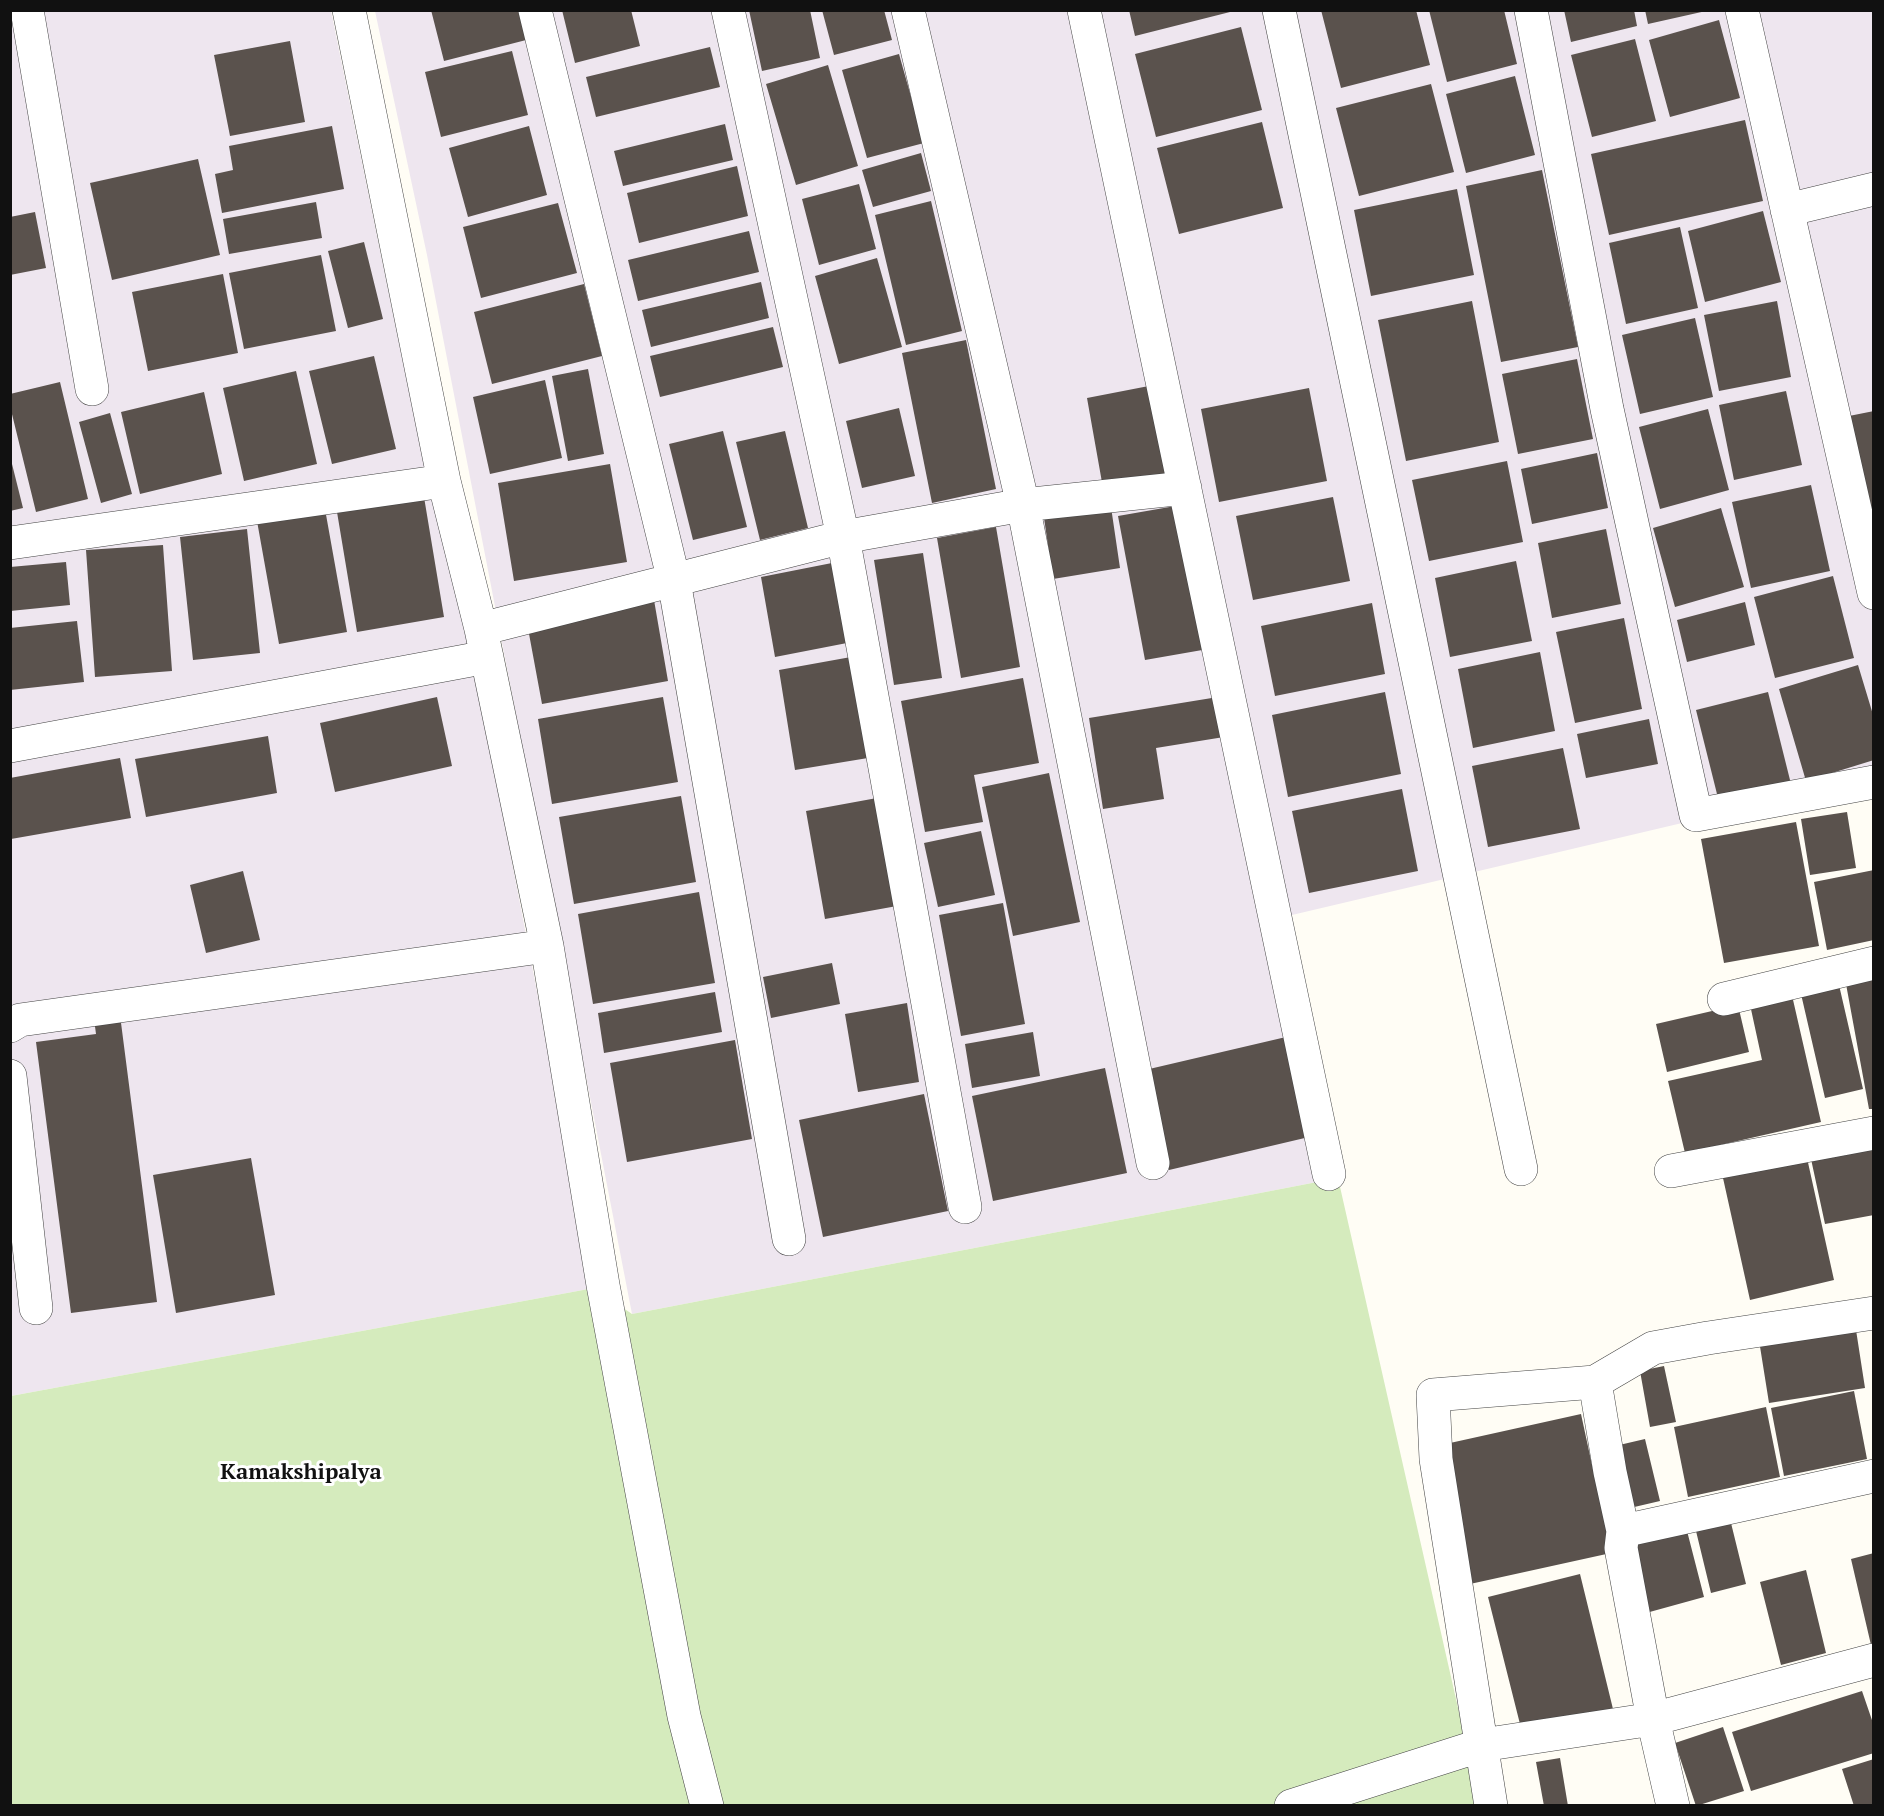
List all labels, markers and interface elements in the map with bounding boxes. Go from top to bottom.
district label: Kamakshipalya [220,1460,382,1486]

